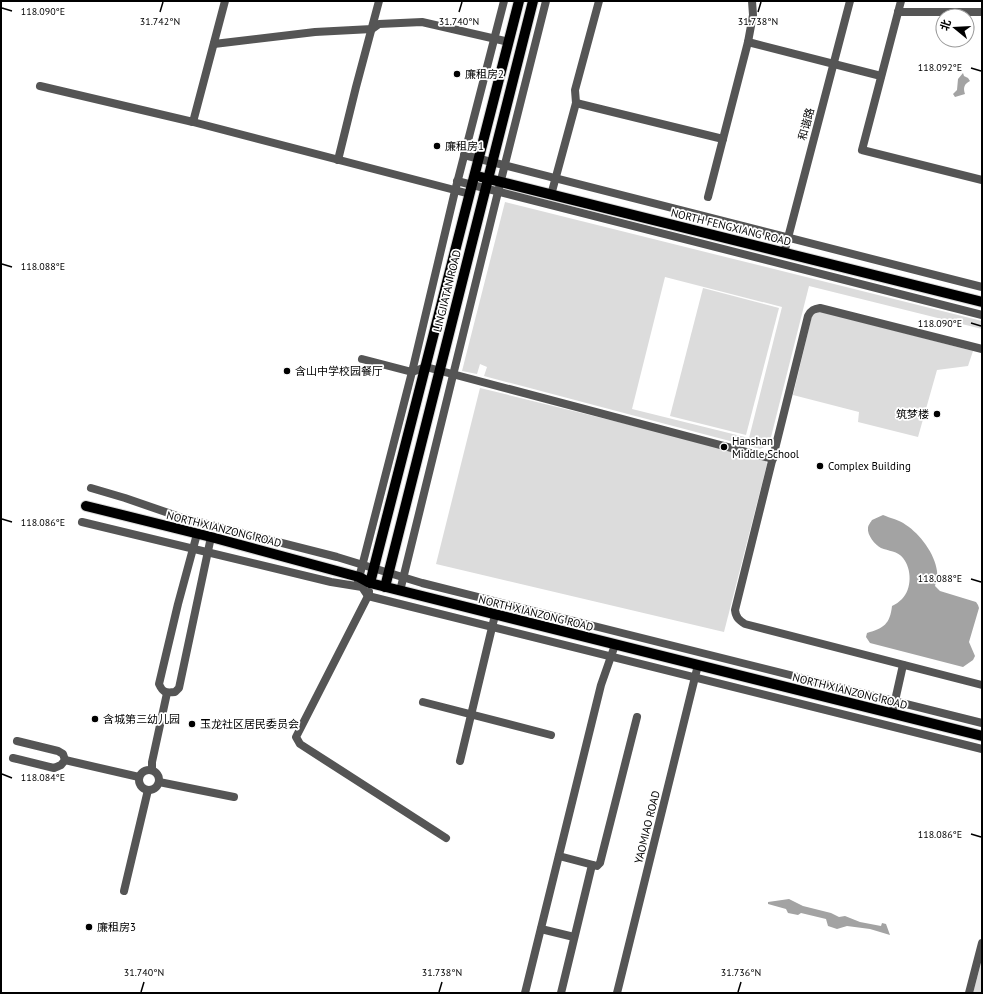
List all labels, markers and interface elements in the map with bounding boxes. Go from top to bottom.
text: 118.090°E [21,5,65,18]
north arrow [935,8,975,48]
text: 31.742°N [140,15,180,28]
text: 31.740°N [439,15,479,28]
text: 31.738°N [738,15,778,28]
text: 北 [937,18,954,32]
text: 118.092°E [918,61,962,74]
place label: 廉租房2 [465,67,504,81]
marker: 廉租房2 [452,69,462,79]
street label: 和谐路 [795,106,817,142]
place label: 廉租房1 [445,139,484,153]
marker: 廉租房1 [432,141,442,151]
street label: NORTH FENGXIANG ROAD [669,205,793,249]
street label: LINGJIATAN ROAD [430,248,464,334]
text: 118.088°E [21,260,65,273]
text: 118.090°E [918,317,962,330]
place label: 含山中学校园餐厅 [295,364,383,378]
marker: 含山中学校园餐厅 [282,366,292,376]
place label: 筑梦楼 [896,407,929,421]
marker: 筑梦楼 [932,409,942,419]
place label: Hanshan Middle School [732,434,800,461]
marker: Hanshan Middle School [719,442,729,452]
place label: Complex Building [828,459,911,473]
marker: Complex Building [815,461,825,471]
street label: NORTH XIANZONG ROAD [165,508,283,550]
text: 118.086°E [21,516,65,529]
text: 118.088°E [918,572,962,585]
street label: NORTH XIANZONG ROAD [477,592,595,634]
street label: NORTH XIANZONG ROAD [791,670,909,712]
place label: 含城第三幼儿园 [103,712,180,726]
marker: 含城第三幼儿园 [90,714,100,724]
place label: 玉龙社区居民委员会 [200,717,299,731]
marker: 玉龙社区居民委员会 [187,719,197,729]
text: 118.084°E [21,771,65,784]
street label: YAOMIAO ROAD [631,789,663,865]
text: 118.086°E [918,828,962,841]
place label: 廉租房3 [97,920,136,934]
marker: 廉租房3 [84,922,94,932]
text: 31.740°N [124,966,164,979]
text: 31.738°N [422,966,462,979]
text: 31.736°N [721,966,761,979]

